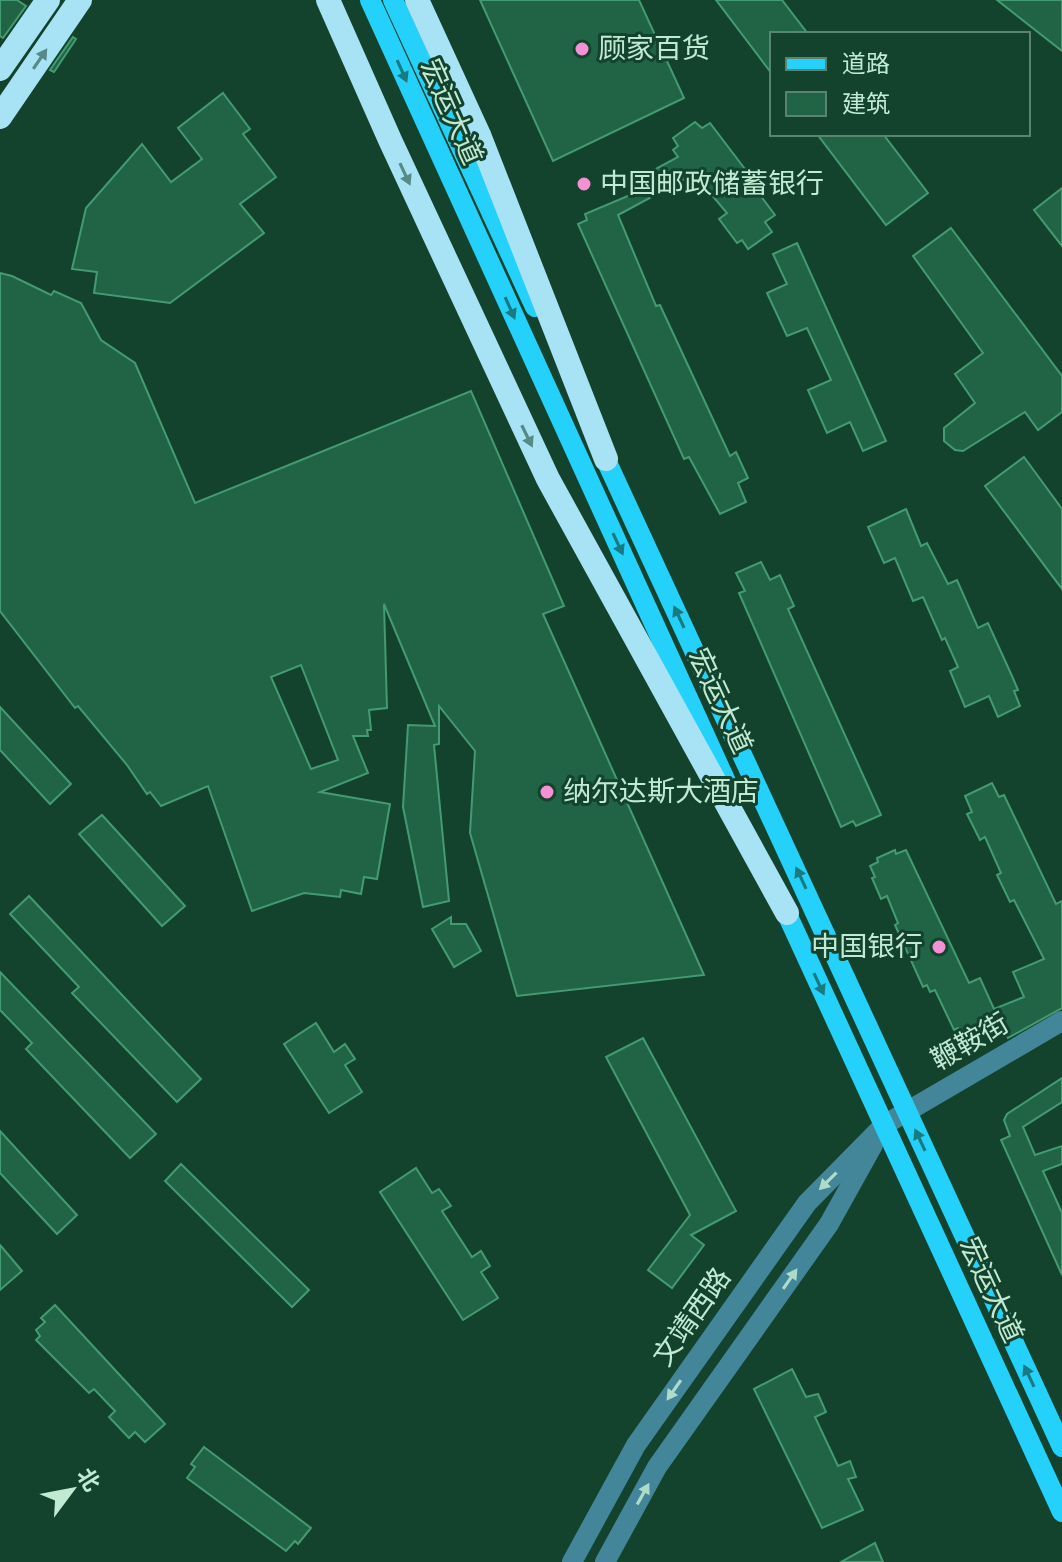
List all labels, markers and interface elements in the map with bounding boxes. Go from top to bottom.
place label: 顾家百货 [598,29,710,69]
legend [770,32,1030,136]
marker: 顾家百货 [573,40,591,58]
text: 道路 [842,47,890,82]
one-way arrow [32,48,47,69]
street label: 宏运大道 [410,53,492,171]
one-way arrow [395,59,409,83]
text: 建筑 [842,87,890,122]
one-way arrow [398,162,412,186]
place label: 中国邮政储蓄银行 [600,164,824,204]
marker: 中国邮政储蓄银行 [575,175,593,193]
one-way arrow [503,296,516,319]
one-way arrow [520,424,534,448]
one-way arrow [611,532,624,556]
one-way arrow [672,605,686,629]
street label: 宏运大道 [678,642,762,760]
place label: 纳尔达斯大酒店 [563,772,759,812]
marker: 纳尔达斯大酒店 [538,783,556,801]
one-way arrow [794,867,808,890]
place label: 中国银行 [811,927,923,967]
marker: 中国银行 [930,938,948,956]
one-way arrow [813,972,826,996]
street label: 鞭鞍街 [924,1004,1016,1080]
one-way arrow [914,1128,927,1152]
one-way arrow [819,1171,838,1190]
street label: 宏运大道 [949,1231,1033,1349]
street label: 文靖西路 [643,1260,741,1374]
one-way arrow [782,1269,797,1290]
one-way arrow [1022,1365,1036,1388]
one-way arrow [667,1380,682,1401]
north arrow [32,1450,112,1530]
text: 北 [69,1462,108,1498]
one-way arrow [636,1482,649,1505]

